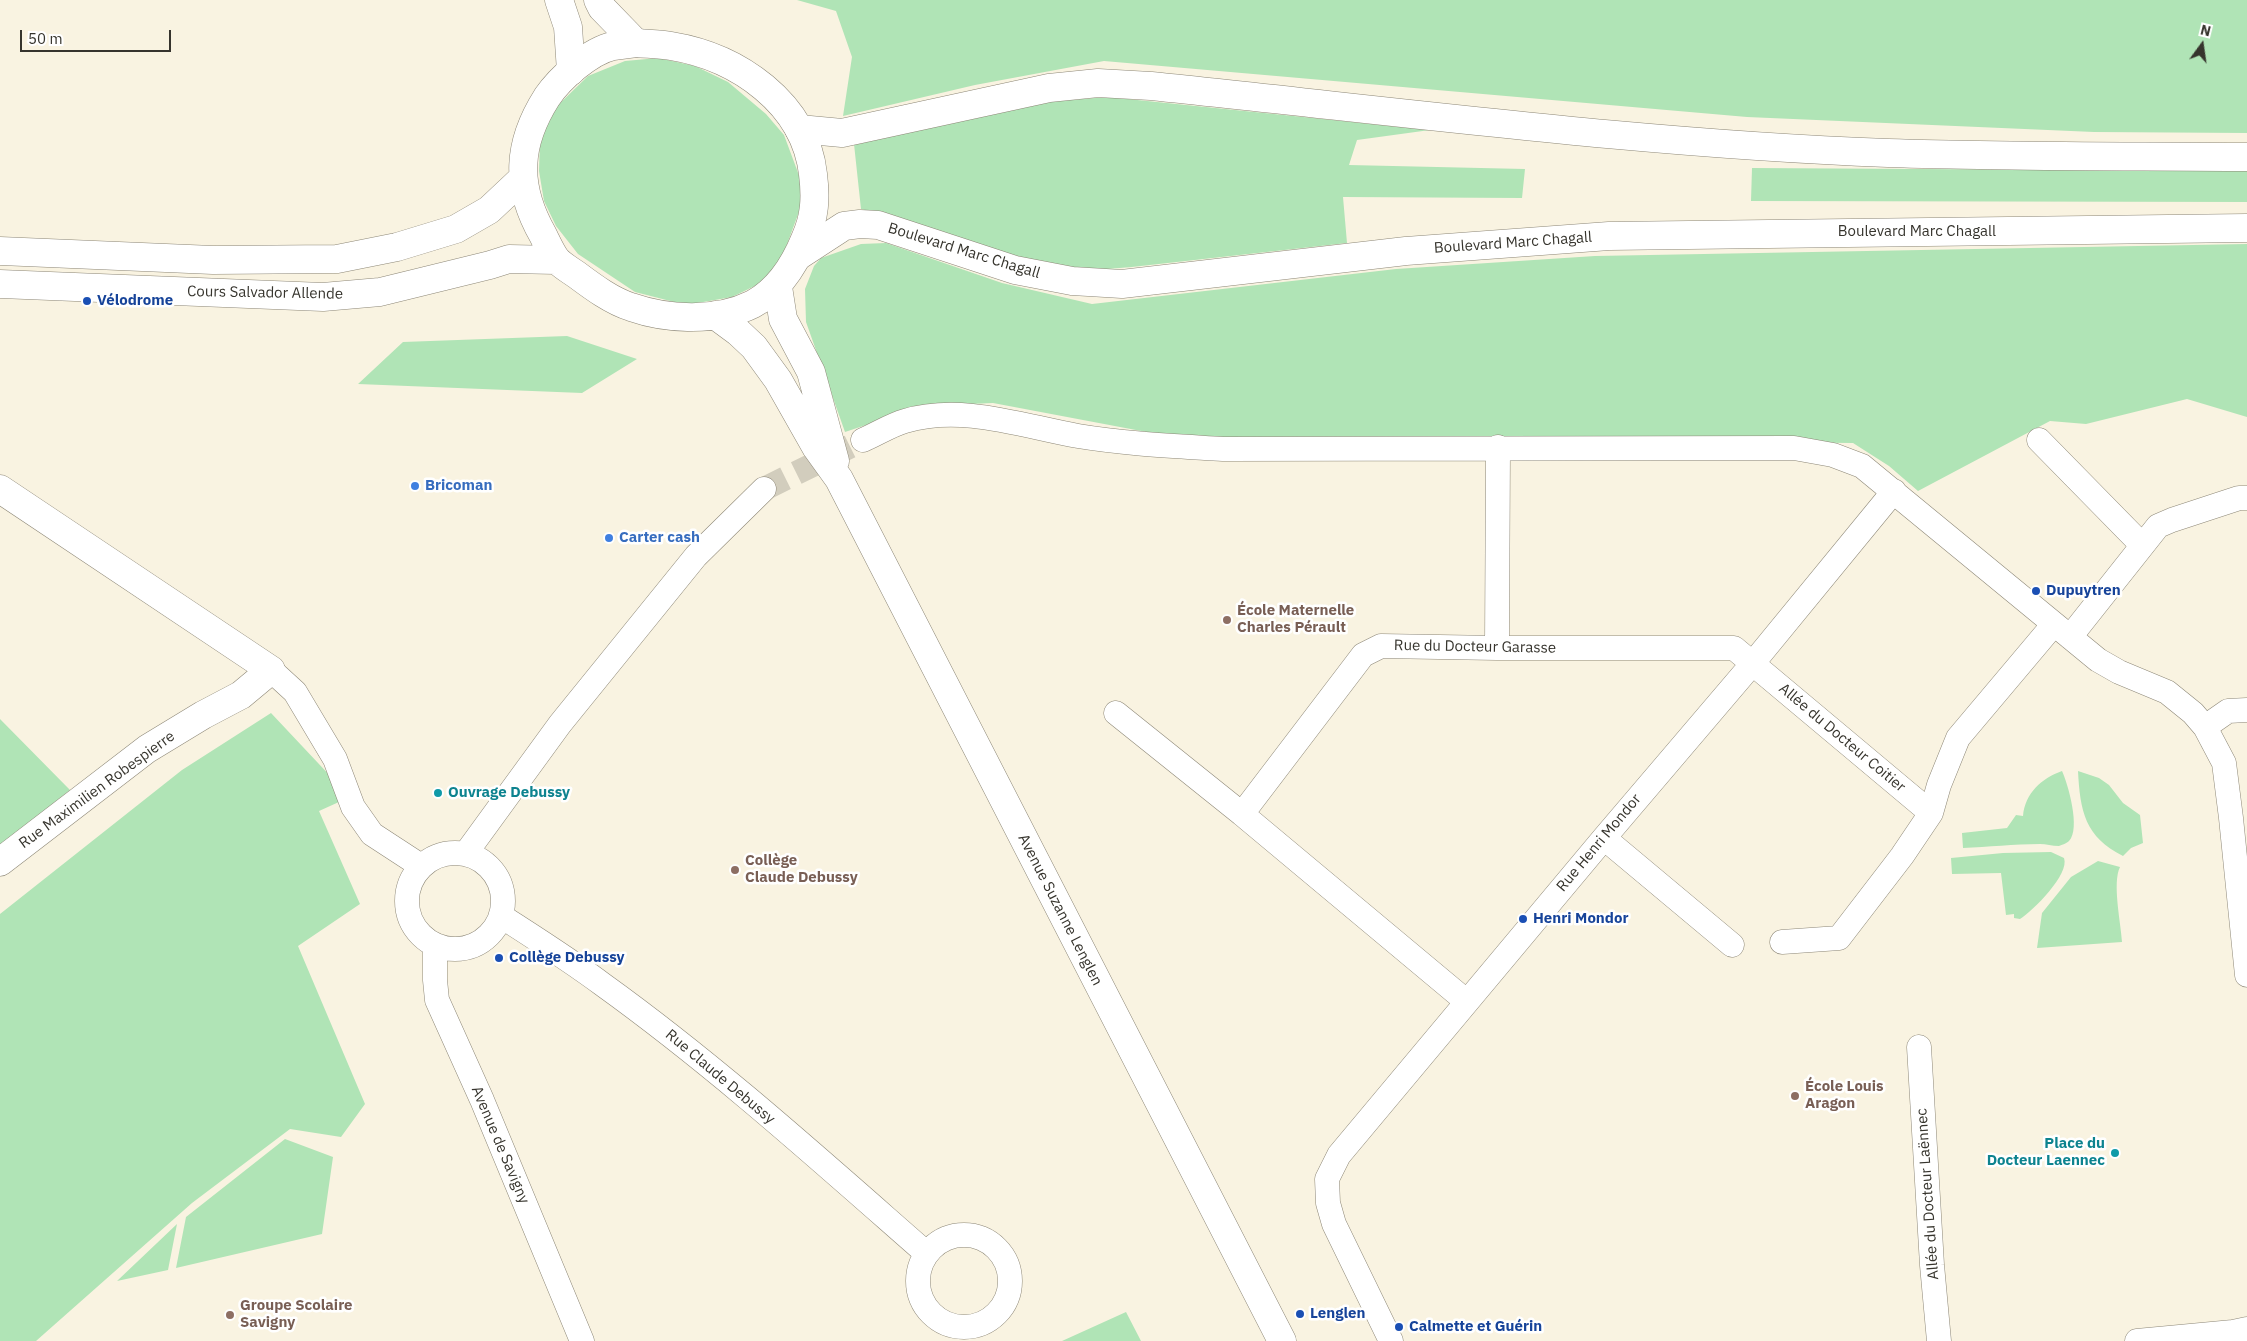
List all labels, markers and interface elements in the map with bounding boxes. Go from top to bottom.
scale bar [22,20,174,52]
north arrow [2177,20,2227,70]
text: N [2199,20,2213,40]
text: 50 m [28,29,63,48]
street label: Boulevard Marc Chagall [886,219,1042,283]
street label: Boulevard Marc Chagall [1838,223,1996,241]
street label: Boulevard Marc Chagall [1433,228,1593,258]
street label: Cours Salvador Allende [187,283,343,303]
place label: Vélodrome [97,292,173,310]
marker: Vélodrome [81,295,93,307]
place label: Bricoman [425,477,492,495]
marker: Bricoman [409,480,421,492]
place label: Carter cash [619,529,700,547]
marker: Carter cash [603,532,615,544]
place label: Dupuytren [2046,582,2121,600]
marker: Dupuytren [2030,585,2042,597]
place label: École Maternelle Charles Pérault [1237,602,1354,637]
marker: École Maternelle Charles Pérault [1221,614,1233,626]
street label: Rue du Docteur Garasse [1394,637,1556,657]
street label: Allée du Docteur Coitier [1775,680,1909,796]
street label: Rue Maximilien Robespierre [16,727,178,853]
place label: Ouvrage Debussy [448,784,570,802]
marker: Ouvrage Debussy [432,787,444,799]
street label: Rue Henri Mondor [1553,791,1645,895]
street label: Avenue Suzanne Lenglen [1014,831,1106,989]
place label: Collège Claude Debussy [745,852,858,887]
marker: Collège Claude Debussy [729,864,741,876]
place label: Henri Mondor [1533,910,1628,928]
marker: Henri Mondor [1517,913,1529,925]
place label: Collège Debussy [509,949,625,967]
marker: Collège Debussy [493,952,505,964]
street label: Rue Claude Debussy [662,1026,778,1128]
place label: École Louis Aragon [1805,1078,1884,1113]
street label: Avenue de Savigny [467,1084,533,1206]
marker: École Louis Aragon [1789,1090,1801,1102]
street label: Allée du Docteur Laënnec [1913,1108,1943,1280]
place label: Place du Docteur Laennec [1987,1135,2105,1170]
marker: Place du Docteur Laennec [2109,1147,2121,1159]
place label: Groupe Scolaire Savigny [240,1297,353,1332]
place label: Lenglen [1310,1305,1365,1323]
marker: Lenglen [1294,1308,1306,1320]
marker: Groupe Scolaire Savigny [224,1309,236,1321]
place label: Calmette et Guérin [1409,1318,1542,1336]
marker: Calmette et Guérin [1393,1321,1405,1333]

